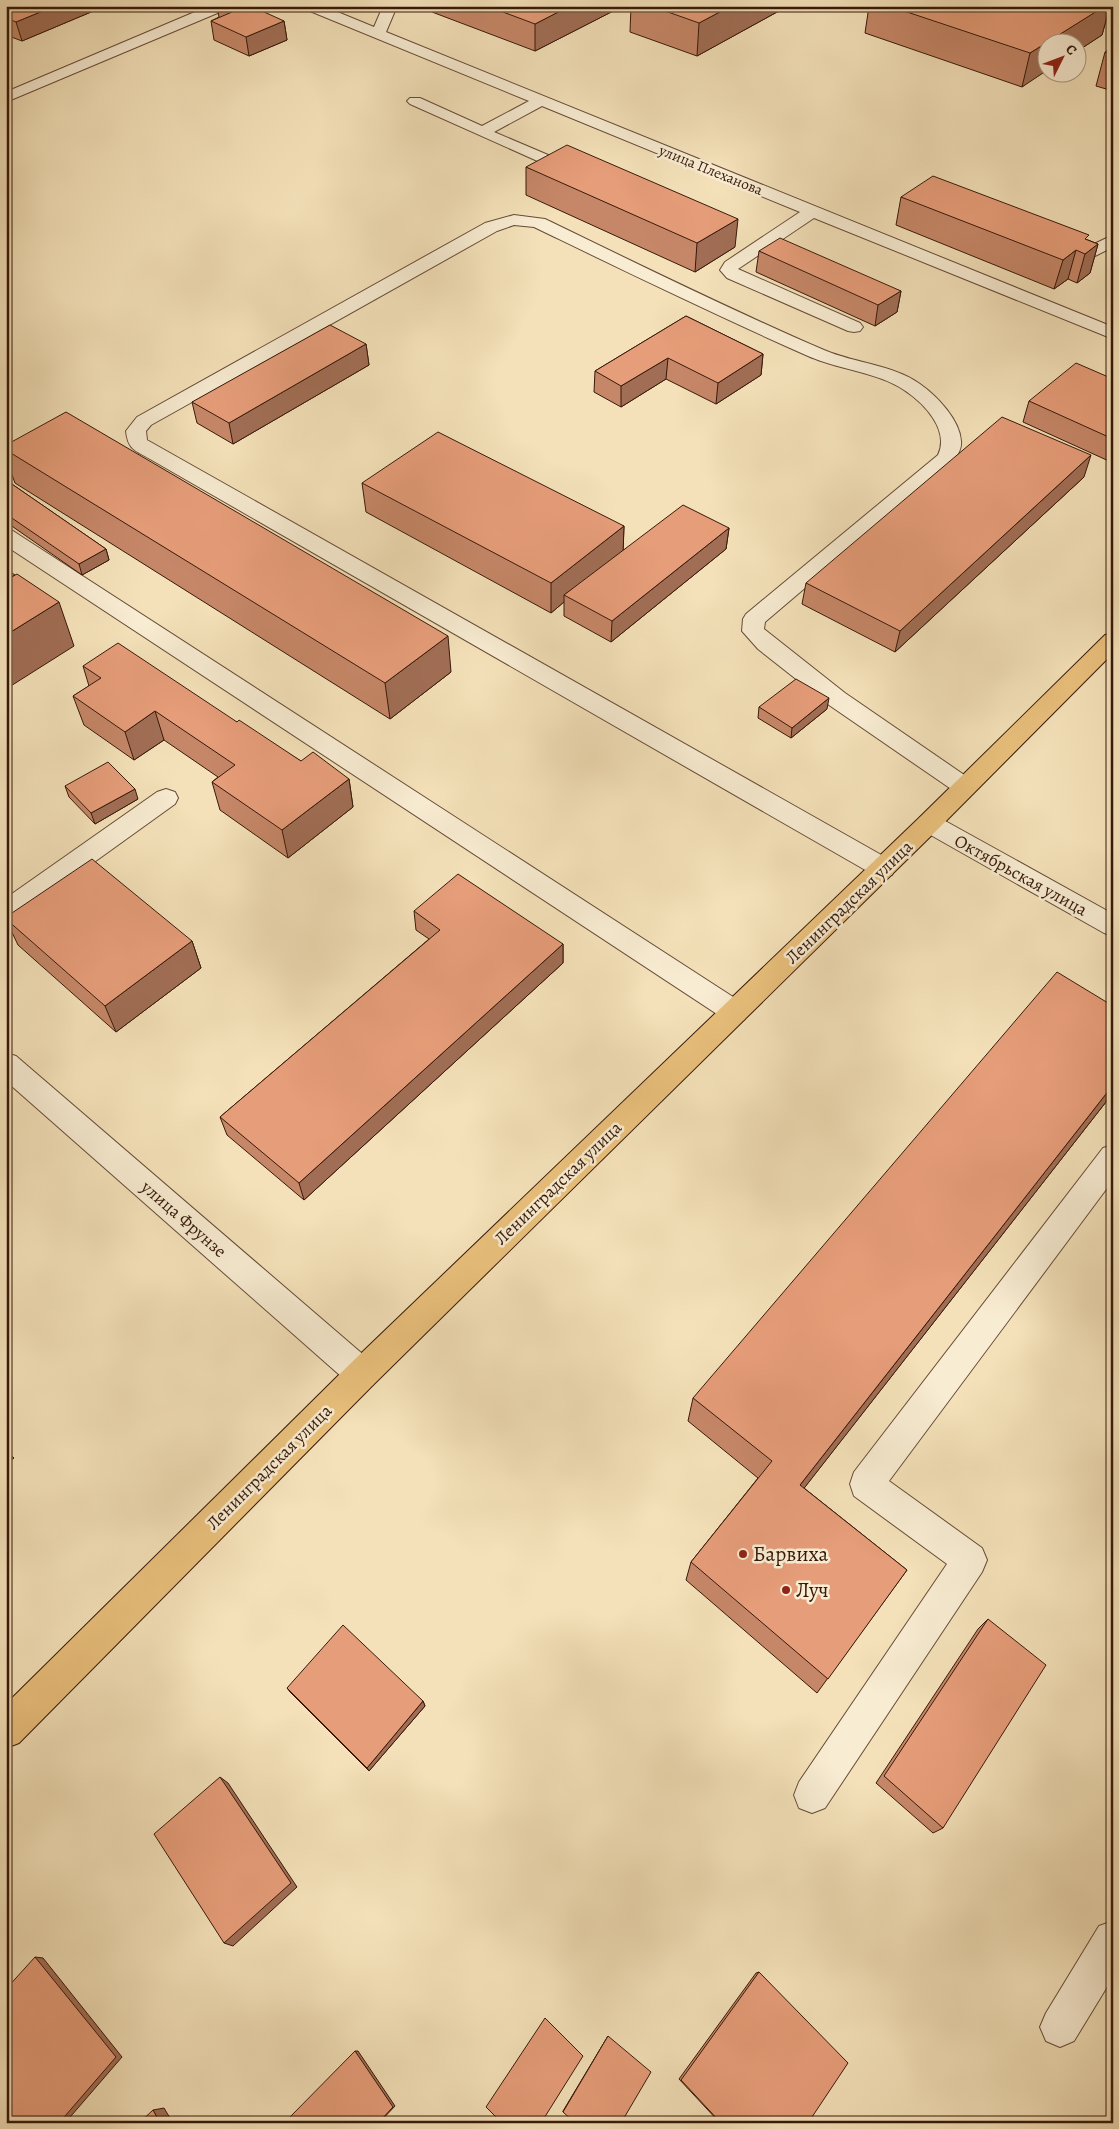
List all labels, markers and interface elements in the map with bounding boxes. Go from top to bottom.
north arrow [1036,32,1086,82]
text: С [1061,40,1081,59]
street label: улица Плеханова [655,140,766,200]
street label: Октябрьская улица [950,828,1092,922]
street label: Ленинградская улица [780,834,918,969]
street label: Ленинградская улица [489,1115,627,1250]
street label: улица Фрунзе [135,1175,232,1263]
street label: Ленинградская улица [201,1398,338,1535]
place label: Барвиха [753,1540,828,1568]
marker: Барвиха [737,1548,749,1560]
place label: Луч [796,1576,829,1604]
marker: Луч [780,1584,792,1596]

